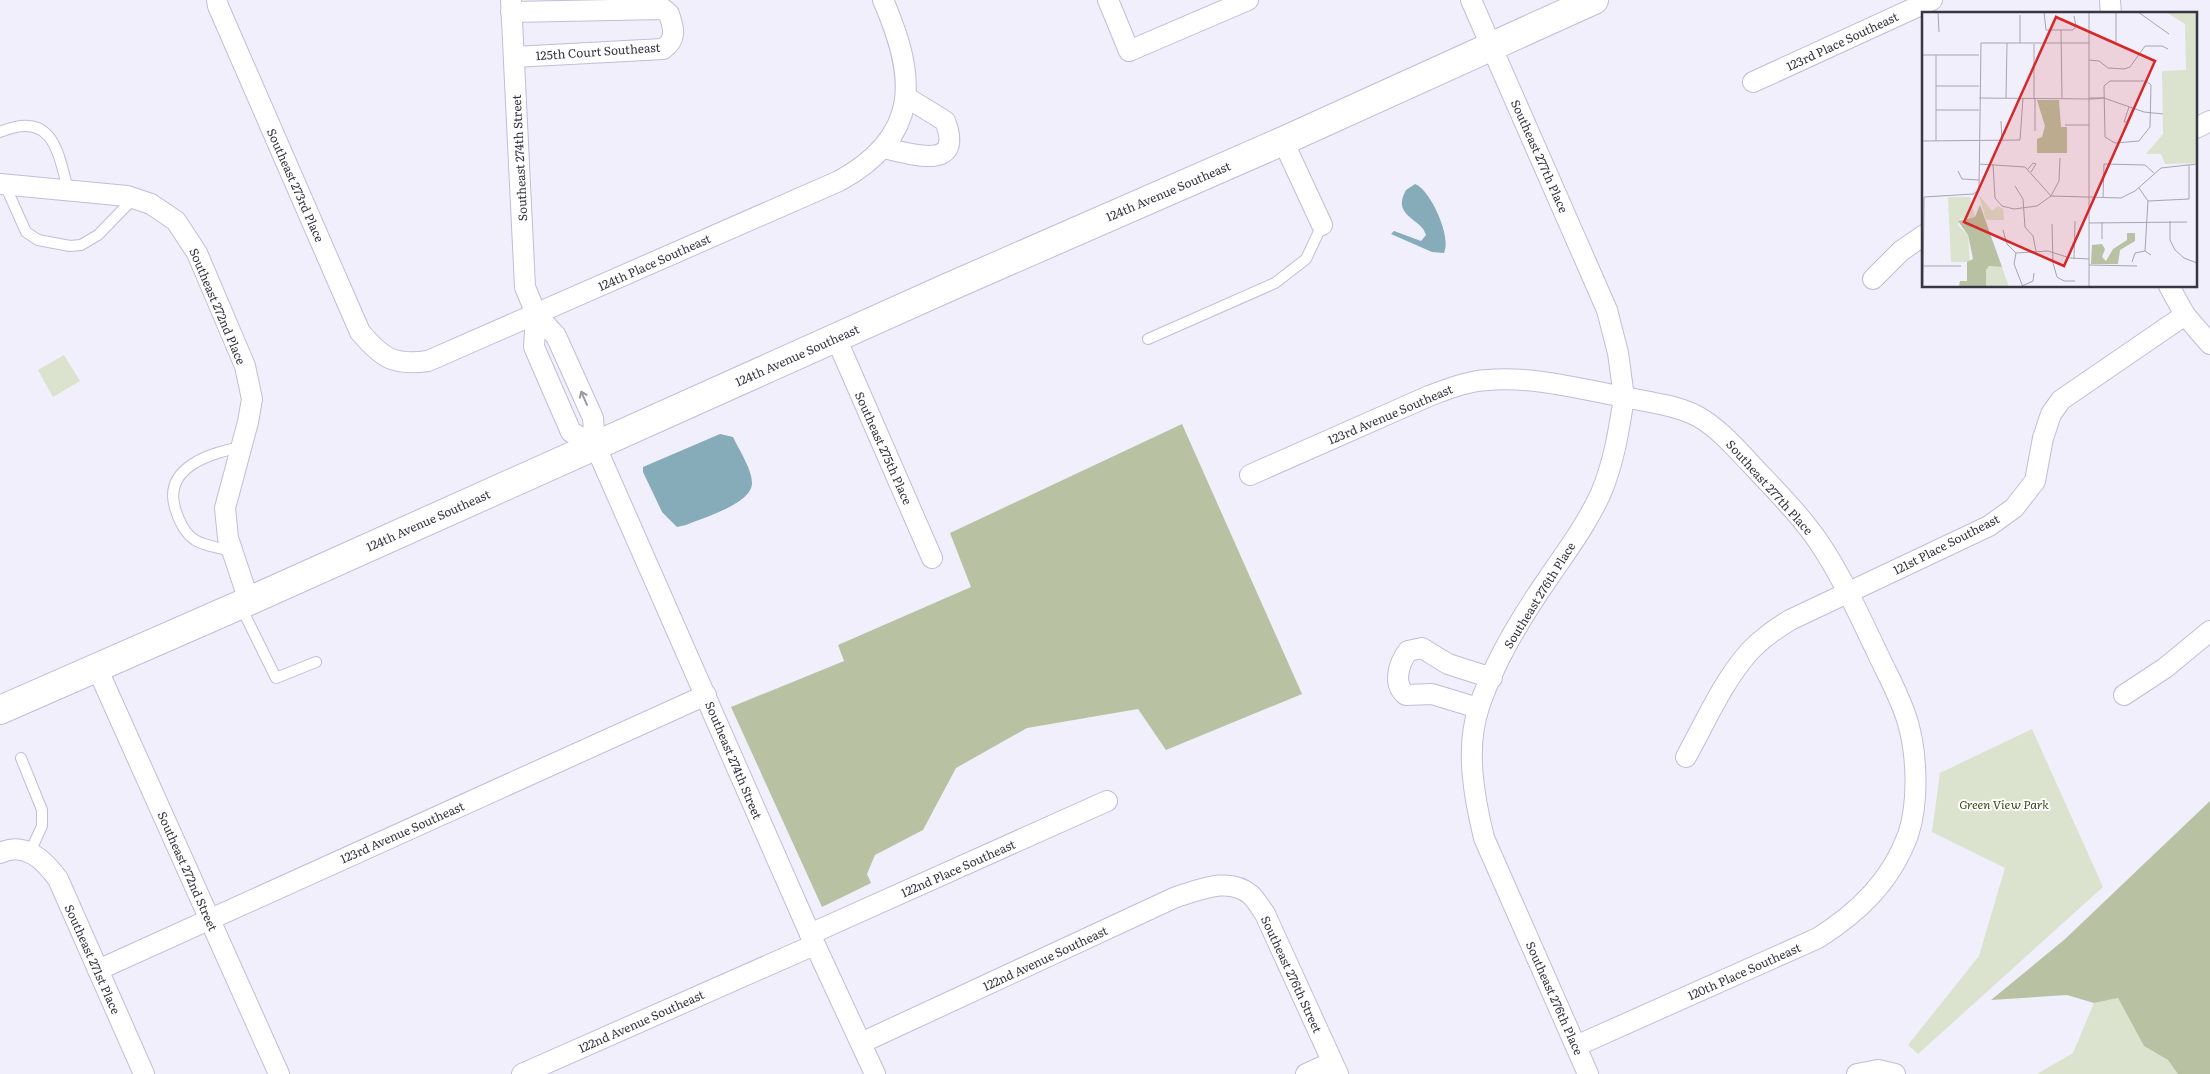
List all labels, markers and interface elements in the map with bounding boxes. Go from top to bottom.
street label: 123rd Place Southeast [1783,7,1901,75]
inset map [1922,12,2198,288]
street label: 125th Court Southeast [535,38,661,64]
street label: Southeast 274th Street [507,94,531,222]
street label: Southeast 277th Place [1507,96,1573,216]
street label: Southeast 273rd Place [263,125,329,245]
street label: 124th Avenue Southeast [1103,156,1233,225]
street label: 124th Place Southeast [595,229,713,295]
street label: Southeast 272nd Place [185,245,251,367]
street label: 124th Avenue Southeast [732,319,862,391]
street label: 123rd Avenue Southeast [1325,379,1455,448]
street label: Southeast 275th Place [851,389,917,507]
one-way arrow [579,391,588,406]
street label: Southeast 277th Place [1722,436,1818,538]
street label: 124th Avenue Southeast [363,484,493,556]
street label: 121st Place Southeast [1890,509,2003,579]
street label: Southeast 276th Place [1499,538,1579,652]
street label: Southeast 274th Street [701,698,767,822]
park label: Green View Park [1959,795,2049,813]
street label: 123rd Avenue Southeast [337,796,467,868]
street label: Southeast 272nd Street [153,808,223,934]
street label: 122nd Place Southeast [898,835,1018,901]
street label: Southeast 271st Place [61,901,125,1017]
street label: Southeast 276th Street [1257,913,1327,1036]
street label: 122nd Avenue Southeast [980,921,1111,995]
street label: Southeast 276th Place [1522,938,1588,1058]
street label: 120th Place Southeast [1685,938,1804,1004]
street label: 122nd Avenue Southeast [575,985,707,1057]

